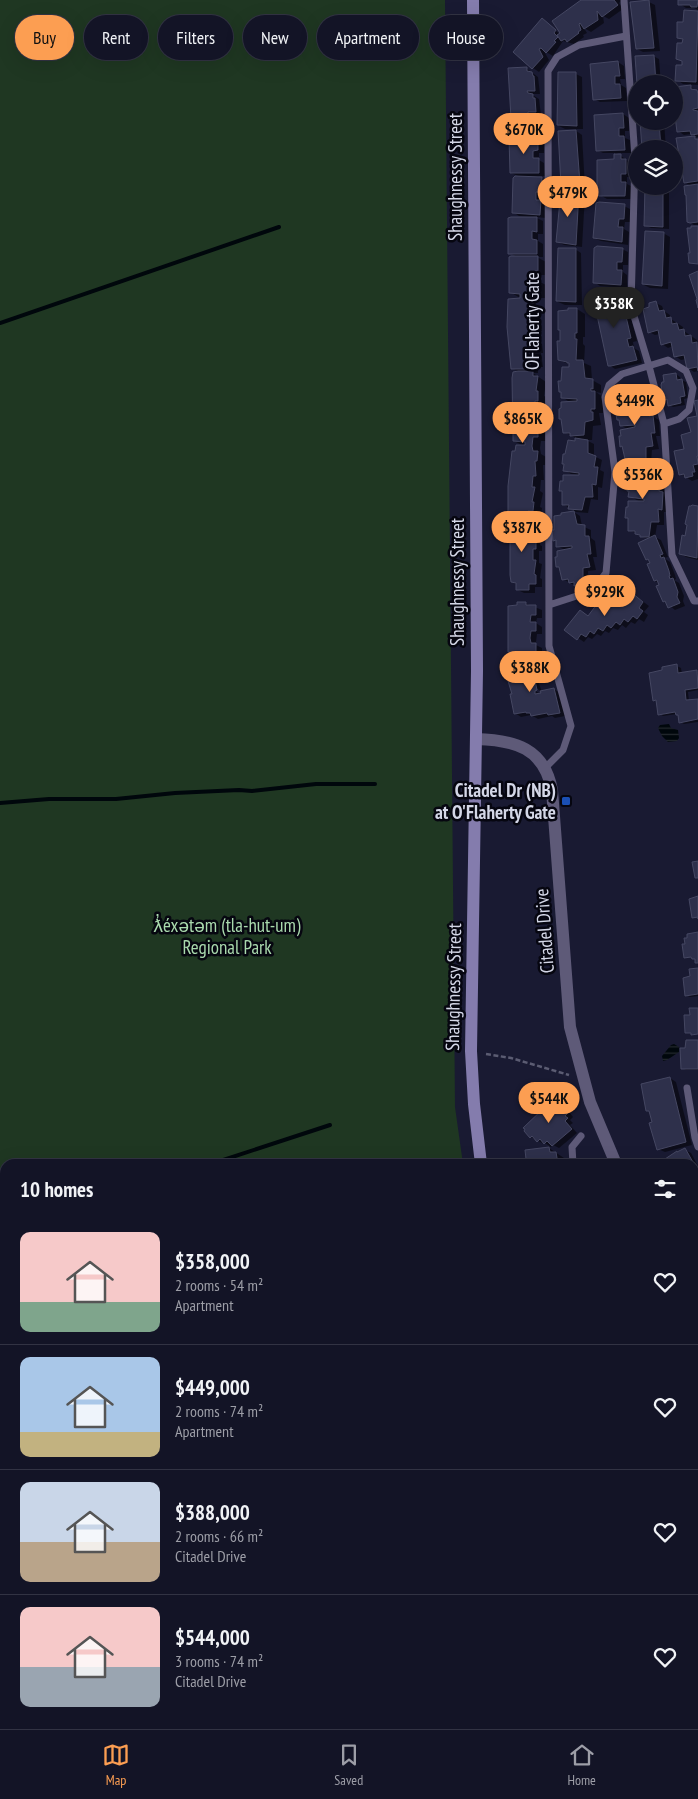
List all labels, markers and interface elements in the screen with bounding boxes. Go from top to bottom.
chip: Buy [15,15,74,60]
chip: Rent [84,15,148,60]
chip: Filters [158,15,233,60]
chip: New [243,15,307,60]
chip: Apartment [317,15,419,60]
chip: House [429,15,503,60]
map controls [628,75,683,195]
button: locate [628,75,683,130]
street label: Shaughnessy Street [443,112,467,241]
pin: $670K [489,112,559,155]
text: $670K [505,119,543,139]
button: layers [628,140,683,195]
pin: $479K [533,176,603,218]
text: $479K [549,182,587,202]
street label: OFlaherty Gate [520,272,544,370]
pin: $358K [579,286,649,329]
text: $358K [595,293,633,313]
pin: $449K [600,384,670,426]
text: $449K [616,390,654,410]
pin: $865K [488,402,558,444]
text: $865K [504,408,542,428]
pin: $536K [608,458,678,500]
text: $536K [624,464,662,484]
pin: $387K [487,510,557,553]
street label: Shaughnessy Street [445,517,469,646]
text: $387K [503,517,541,537]
pin: $929K [570,574,640,617]
text: $929K [586,581,624,601]
pin: $388K [495,650,565,693]
text: $388K [511,657,549,677]
place label: Citadel Dr (NB) at O'Flaherty Gate [435,778,556,824]
marker: Citadel Dr (NB) at O'Flaherty Gate [560,795,572,807]
street label: Citadel Drive [529,888,559,974]
park label: ƛ̓éxətəm (tla-hut-um) Regional Park [154,913,301,959]
street label: Shaughnessy Street [440,922,466,1051]
pin: $544K [514,1082,584,1124]
text: $544K [530,1088,568,1108]
icon: filters [651,1175,679,1203]
text: 10 homes [20,1176,93,1203]
text: $358,000 [175,1248,250,1275]
icon: home [60,1252,120,1312]
icon: heart [651,1268,679,1296]
text: 2 rooms · 54 m² [175,1275,263,1295]
text: Apartment [175,1295,234,1315]
text: $449,000 [175,1374,250,1401]
icon: home [60,1377,120,1437]
icon: heart [651,1393,679,1421]
text: 2 rooms · 74 m² [175,1401,263,1421]
text: Apartment [175,1421,234,1441]
text: $388,000 [175,1499,250,1526]
icon: home [60,1502,120,1562]
icon: heart [651,1518,679,1546]
text: 2 rooms · 66 m² [175,1526,263,1546]
text: Citadel Drive [175,1546,246,1566]
text: $544,000 [175,1624,250,1651]
icon: home [60,1627,120,1687]
icon: heart [651,1643,679,1671]
text: 3 rooms · 74 m² [175,1651,263,1671]
text: Citadel Drive [175,1671,246,1691]
tab: Map [102,1741,130,1789]
tab: Saved [334,1741,363,1789]
tab: Home [567,1741,596,1789]

